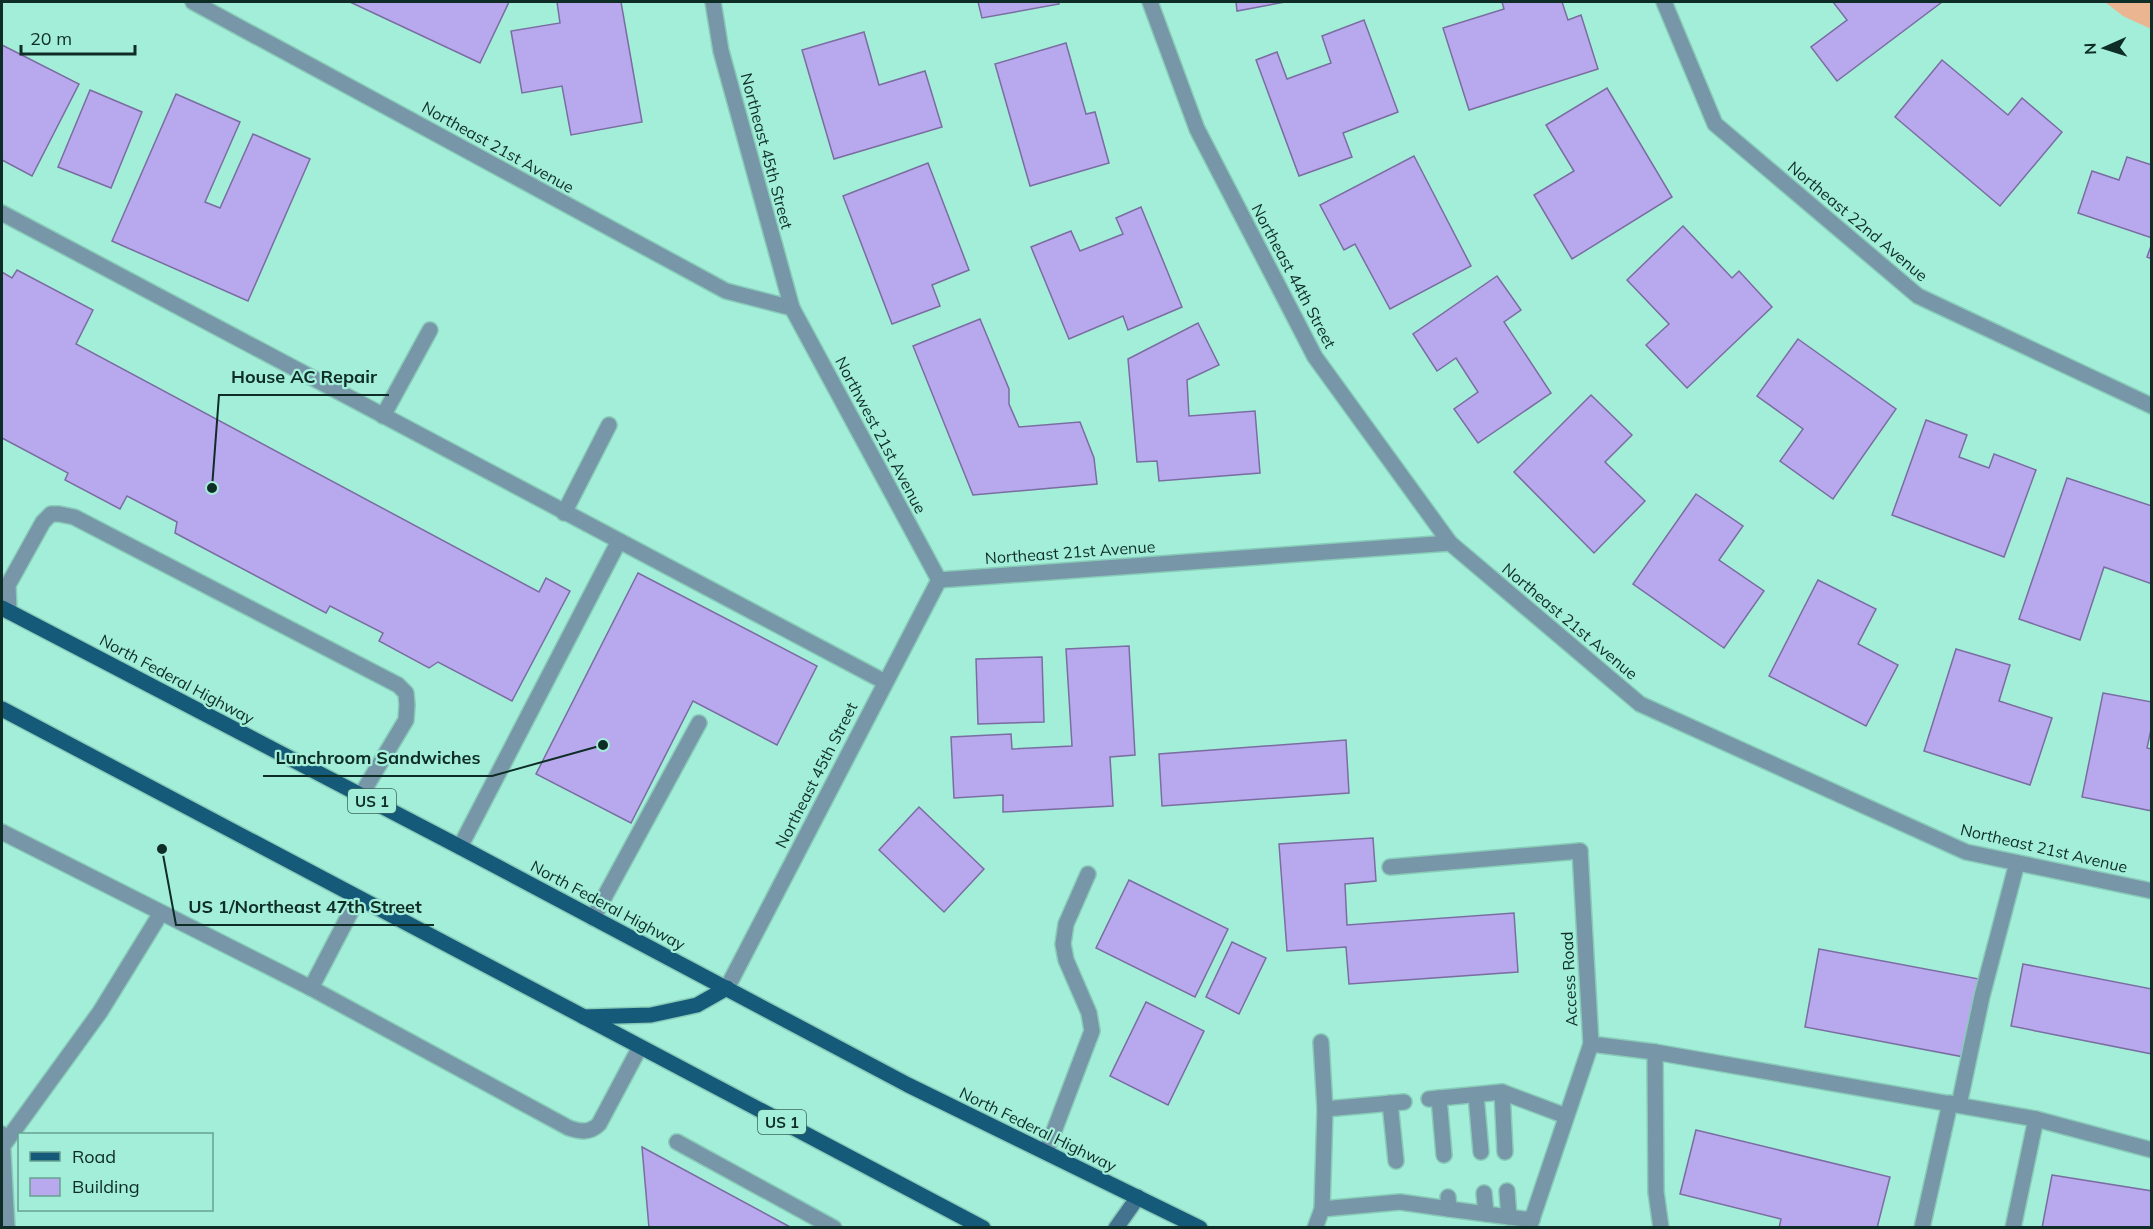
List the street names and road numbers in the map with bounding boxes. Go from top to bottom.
street label: Northeast 45th Street [737,71,798,232]
street label: Northeast 21st Avenue [418,97,578,197]
street label: Northeast 22nd Avenue [1784,157,1932,285]
street label: Northeast 44th Street [1247,200,1341,352]
street label: Northwest 21st Avenue [831,353,931,517]
street label: Northeast 21st Avenue [984,536,1156,568]
street label: Northeast 21st Avenue [1498,558,1642,684]
street label: North Federal Highway [96,630,258,728]
street label: Northeast 45th Street [771,698,862,851]
road number: US 1 [348,789,396,813]
street label: Northeast 21st Avenue [1959,819,2129,877]
street label: North Federal Highway [527,856,689,954]
street label: Access Road [1557,931,1581,1027]
street label: North Federal Highway [956,1082,1120,1176]
road number: US 1 [758,1110,806,1134]

